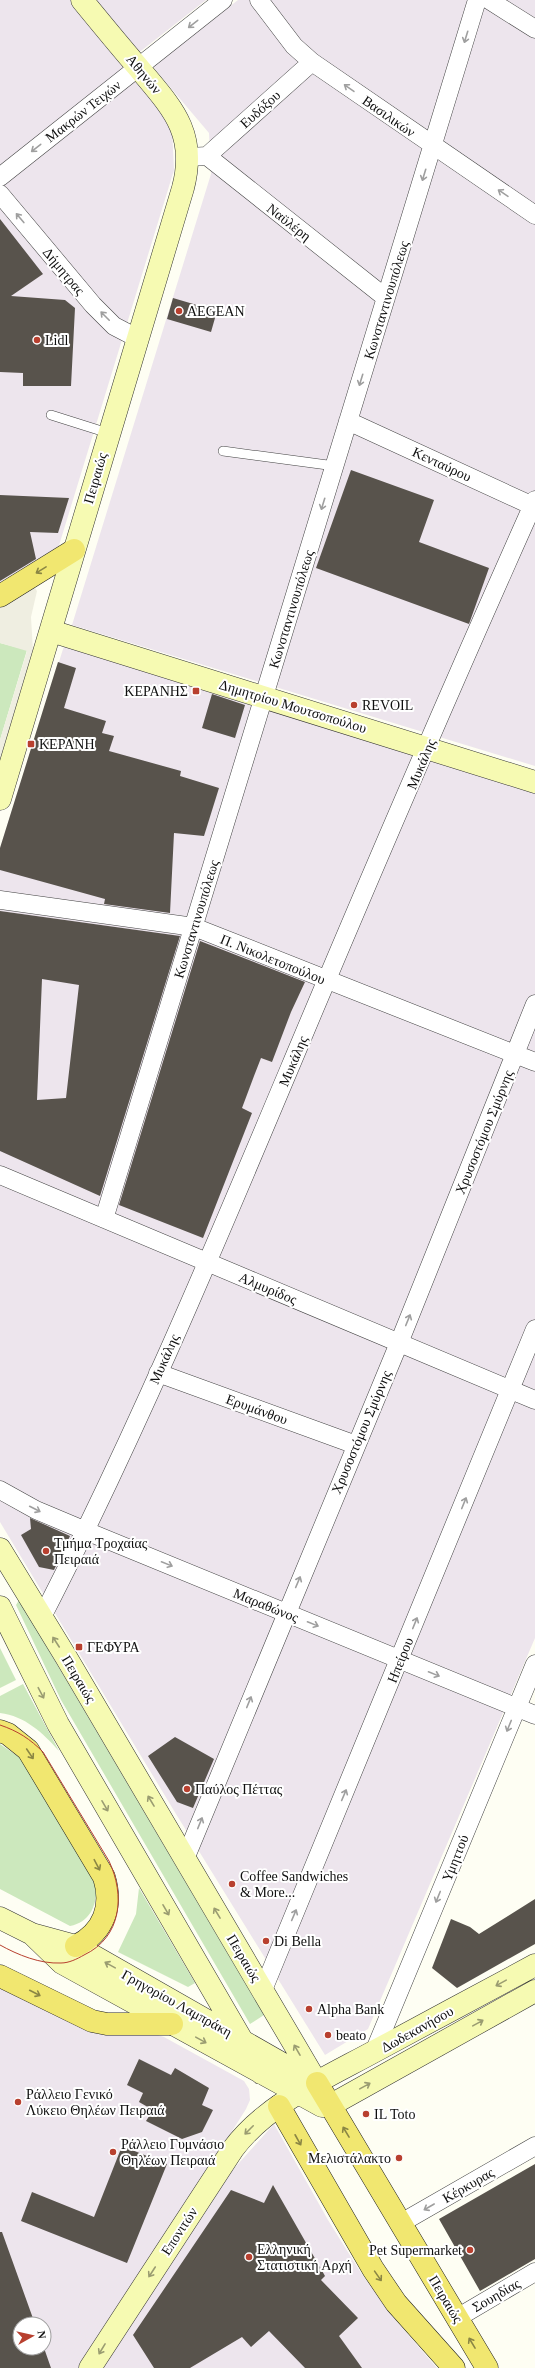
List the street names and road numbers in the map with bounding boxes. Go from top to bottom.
street label: Αθηνών [123,52,164,97]
street label: Μακρών Τειχών [43,77,124,145]
street label: Ευδόξου [237,87,284,131]
street label: Βασιλικών [359,93,418,140]
street label: Ναϋλέρη [264,201,314,244]
street label: Κωνσταντινουπόλεως [361,239,412,361]
street label: Δήμητρας [40,245,88,298]
street label: Κενταύρου [410,444,474,485]
street label: Πειραιώς [81,450,110,505]
street label: Κωνσταντινουπόλεως [266,548,317,670]
street label: Δημητρίου Μουτσοπούλου [217,677,368,736]
street label: Μυκάλης [404,736,439,792]
street label: Κωνσταντινουπόλεως [171,858,222,980]
street label: Π. Νικολετοπούλου [218,932,327,987]
street label: Μυκάλης [276,1033,311,1089]
street label: Χρυσοστόμου Σμύρνης [453,1068,516,1196]
street label: Αλμυρίδος [237,1270,299,1308]
street label: Μυκάλης [147,1331,182,1387]
street label: Χρυσοστόμου Σμύρνης [329,1368,394,1496]
street label: Ερυμάνθου [224,1391,290,1428]
street label: Μαραθώνος [231,1586,301,1625]
street label: Ηπείρου [385,1635,416,1685]
street label: Πειραιώς [59,1653,99,1706]
street label: Υμηττού [439,1833,472,1884]
street label: Πειραιώς [224,1932,264,1985]
street label: Γρηγορίου Λαμπράκη [119,1967,235,2040]
street label: Δωδεκανήσου [379,2003,456,2055]
street label: Κέρκυρας [440,2165,497,2206]
street label: Επονιτών [158,2205,200,2258]
street label: Πειραιώς [426,2273,466,2326]
street label: Σουηδίας [470,2276,523,2315]

